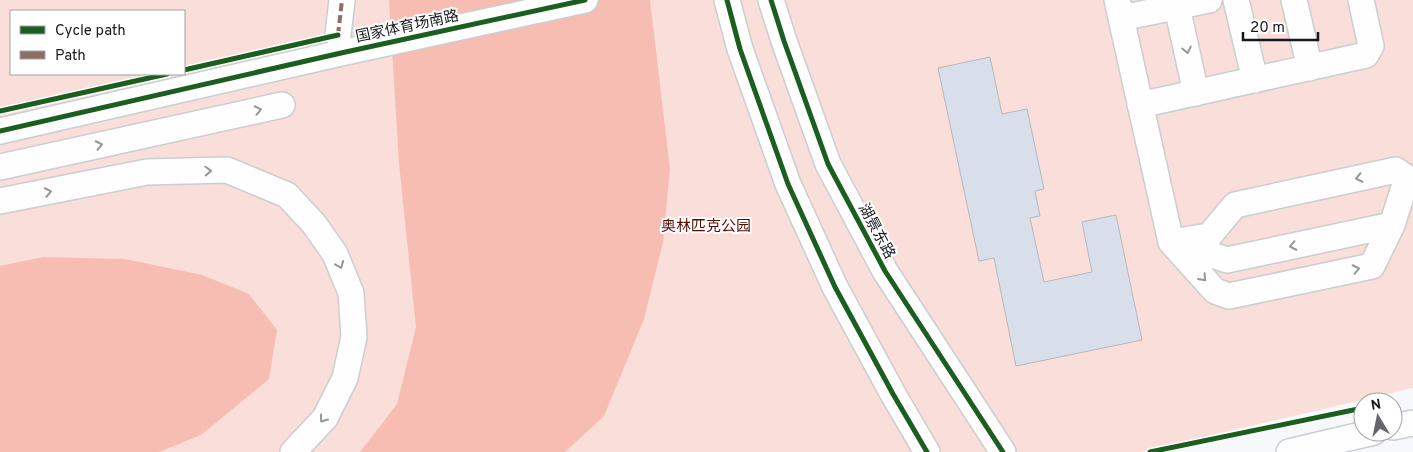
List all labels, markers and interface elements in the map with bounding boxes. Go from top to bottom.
street label: 国家体育场南路 [354,7,461,48]
legend [10,10,185,75]
scale bar [1243,10,1318,42]
text: 20 m [1250,19,1285,38]
text: Cycle path [55,22,126,41]
one-way arrow [1181,45,1191,54]
text: Path [55,47,86,66]
one-way arrow [253,105,262,116]
one-way arrow [94,140,103,151]
one-way arrow [205,165,213,176]
one-way arrow [1354,172,1363,183]
one-way arrow [43,187,52,198]
street label: 湖景东路 [853,201,898,263]
park label: 奥林匹克公园 [661,218,751,237]
one-way arrow [1288,240,1297,251]
one-way arrow [334,260,344,269]
one-way arrow [1352,265,1361,275]
one-way arrow [1197,273,1206,282]
north arrow [1353,392,1403,442]
text: N [1370,396,1382,415]
one-way arrow [320,413,329,423]

